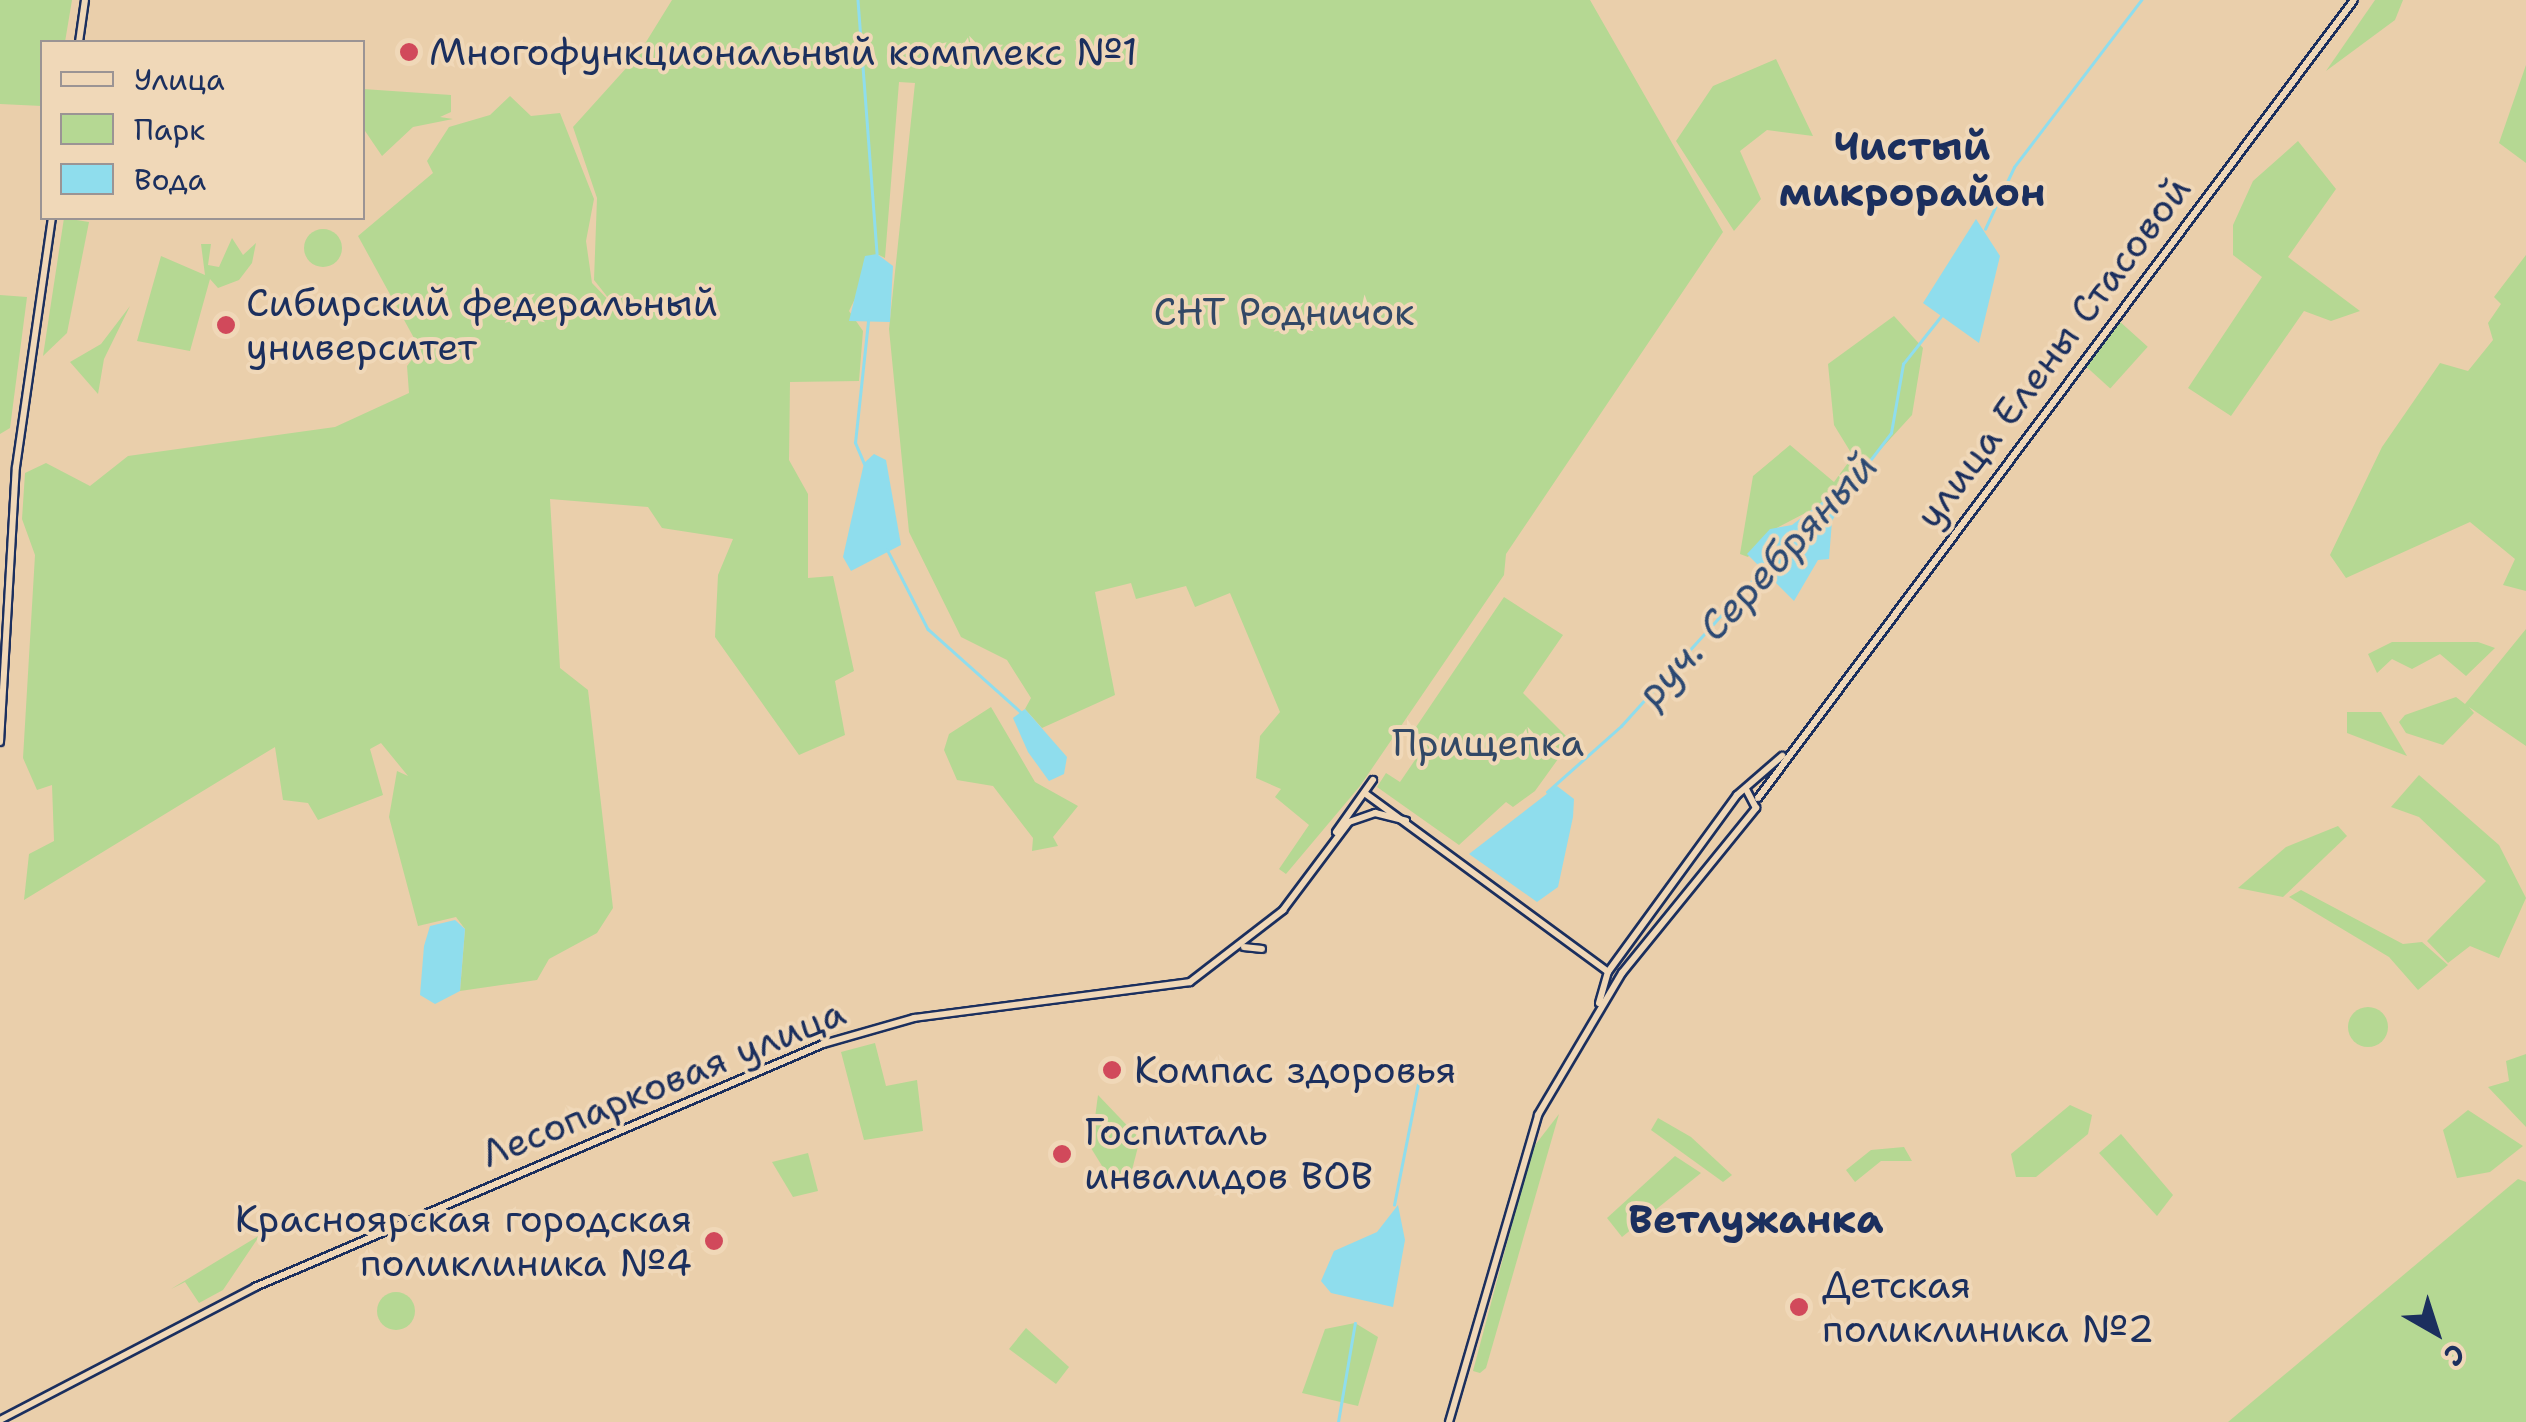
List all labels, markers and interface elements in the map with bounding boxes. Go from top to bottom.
place label: Многофункциональный комплекс №1 [429,29,1138,75]
legend [40,40,365,220]
marker: Многофункциональный комплекс №1 [398,41,420,63]
text: Улица [134,59,225,100]
text: Парк [134,109,205,150]
district label: Чистый микрорайон [1778,122,2046,216]
text: Вода [134,159,206,200]
street label: улица Елены Стасовой [1906,167,2200,537]
place label: Сибирский федеральный университет [246,280,718,370]
park label: СНТ Родничок [1154,289,1414,335]
marker: Сибирский федеральный университет [215,314,237,336]
water label: руч. Серебряный [1627,442,1887,716]
park label: Прищепка [1392,720,1584,766]
street label: Лесопарковая улица [474,989,852,1177]
place label: Компас здоровья [1134,1047,1456,1093]
marker: Компас здоровья [1099,1057,1125,1083]
place label: Госпиталь инвалидов ВОВ [1084,1109,1373,1198]
marker: Госпиталь инвалидов ВОВ [1049,1141,1075,1167]
district label: Ветлужанка [1628,1195,1884,1243]
place label: Красноярская городская поликлиника №4 [235,1196,692,1286]
marker: Красноярская городская поликлиника №4 [701,1228,727,1254]
place label: Детская поликлиника №2 [1822,1262,2154,1352]
north arrow [2386,1282,2486,1382]
marker: Детская поликлиника №2 [1786,1294,1812,1320]
text: С [2436,1335,2474,1375]

